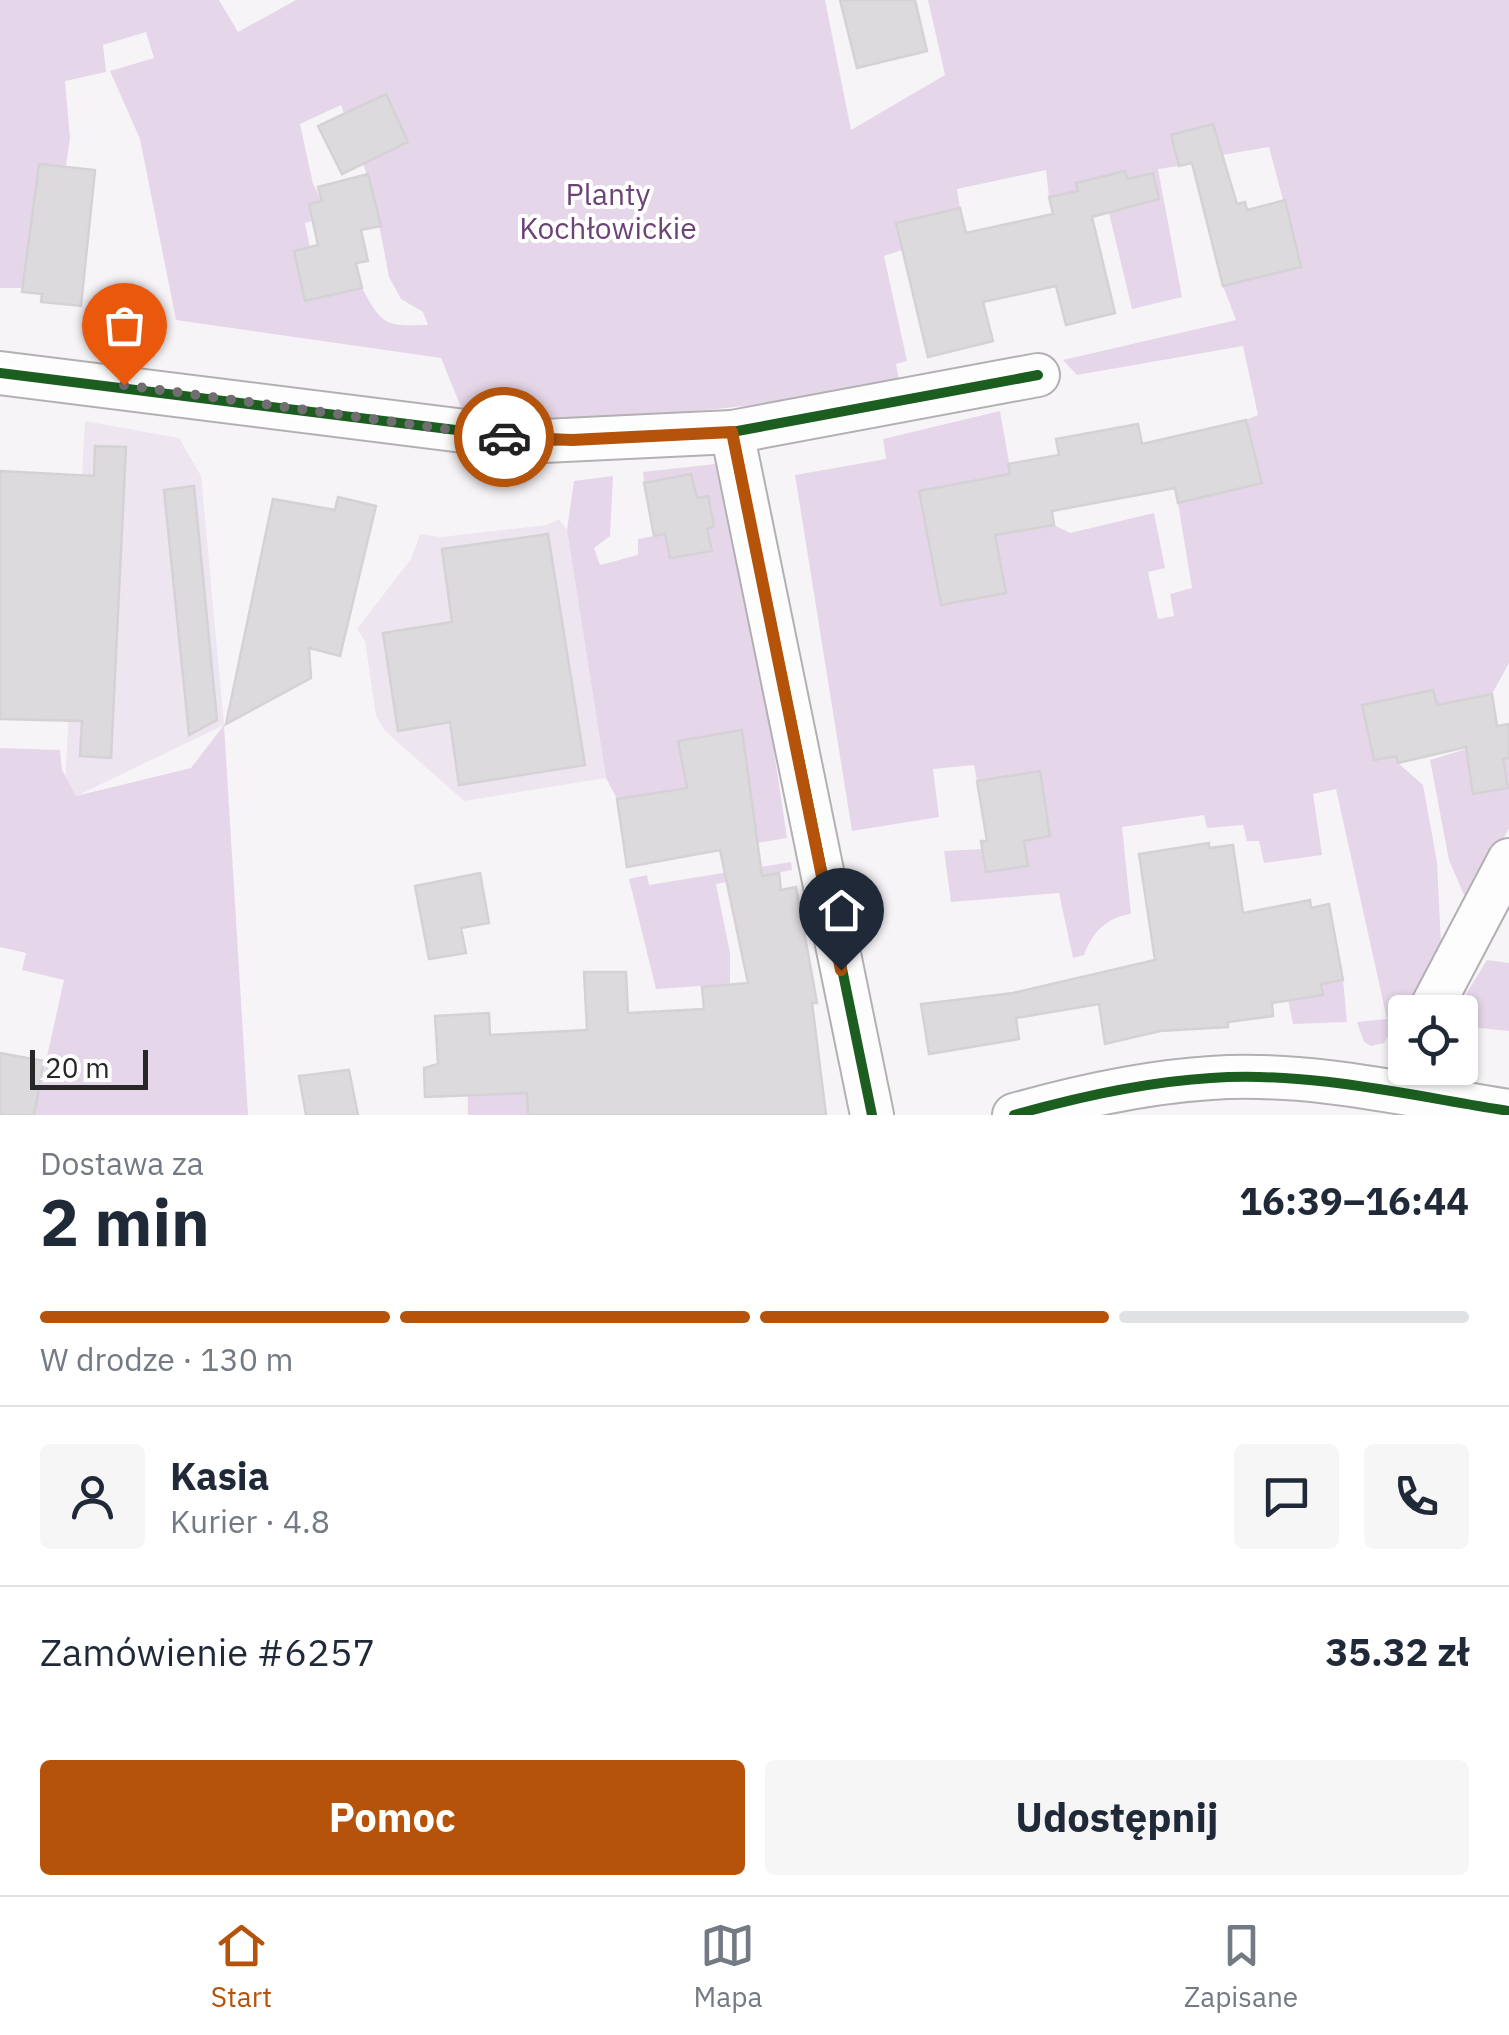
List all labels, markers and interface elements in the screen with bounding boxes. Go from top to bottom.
park label: Planty Kochłowickie [519,174,697,247]
pin [82,283,167,386]
icon: bag [97,298,152,353]
courier [454,387,554,487]
icon: car [477,410,532,465]
pin [799,868,884,971]
icon: home [814,883,869,938]
map controls [1388,995,1478,1085]
button: locate [1388,995,1478,1085]
scale bar [30,1045,148,1090]
text: 20 m [45,1049,110,1086]
text: Dostawa za [40,1142,204,1184]
text: 16:39–16:44 [1239,1176,1469,1225]
text: 2 min [40,1179,210,1264]
text: W drodze · 130 m [40,1338,293,1380]
button: person [40,1444,145,1549]
button: chat [1234,1444,1339,1549]
button: phone [1364,1444,1469,1549]
text: Kasia [170,1451,269,1500]
text: Kurier · 4.8 [170,1500,330,1542]
text: Zamówienie #6257 [40,1627,375,1676]
text: 35.32 zł [1325,1627,1469,1676]
button: Pomoc [40,1760,745,1875]
button: Udostępnij [765,1760,1469,1875]
tab: Start [211,1918,272,2015]
tab: Mapa [694,1918,762,2015]
tab: Zapisane [1184,1918,1298,2015]

